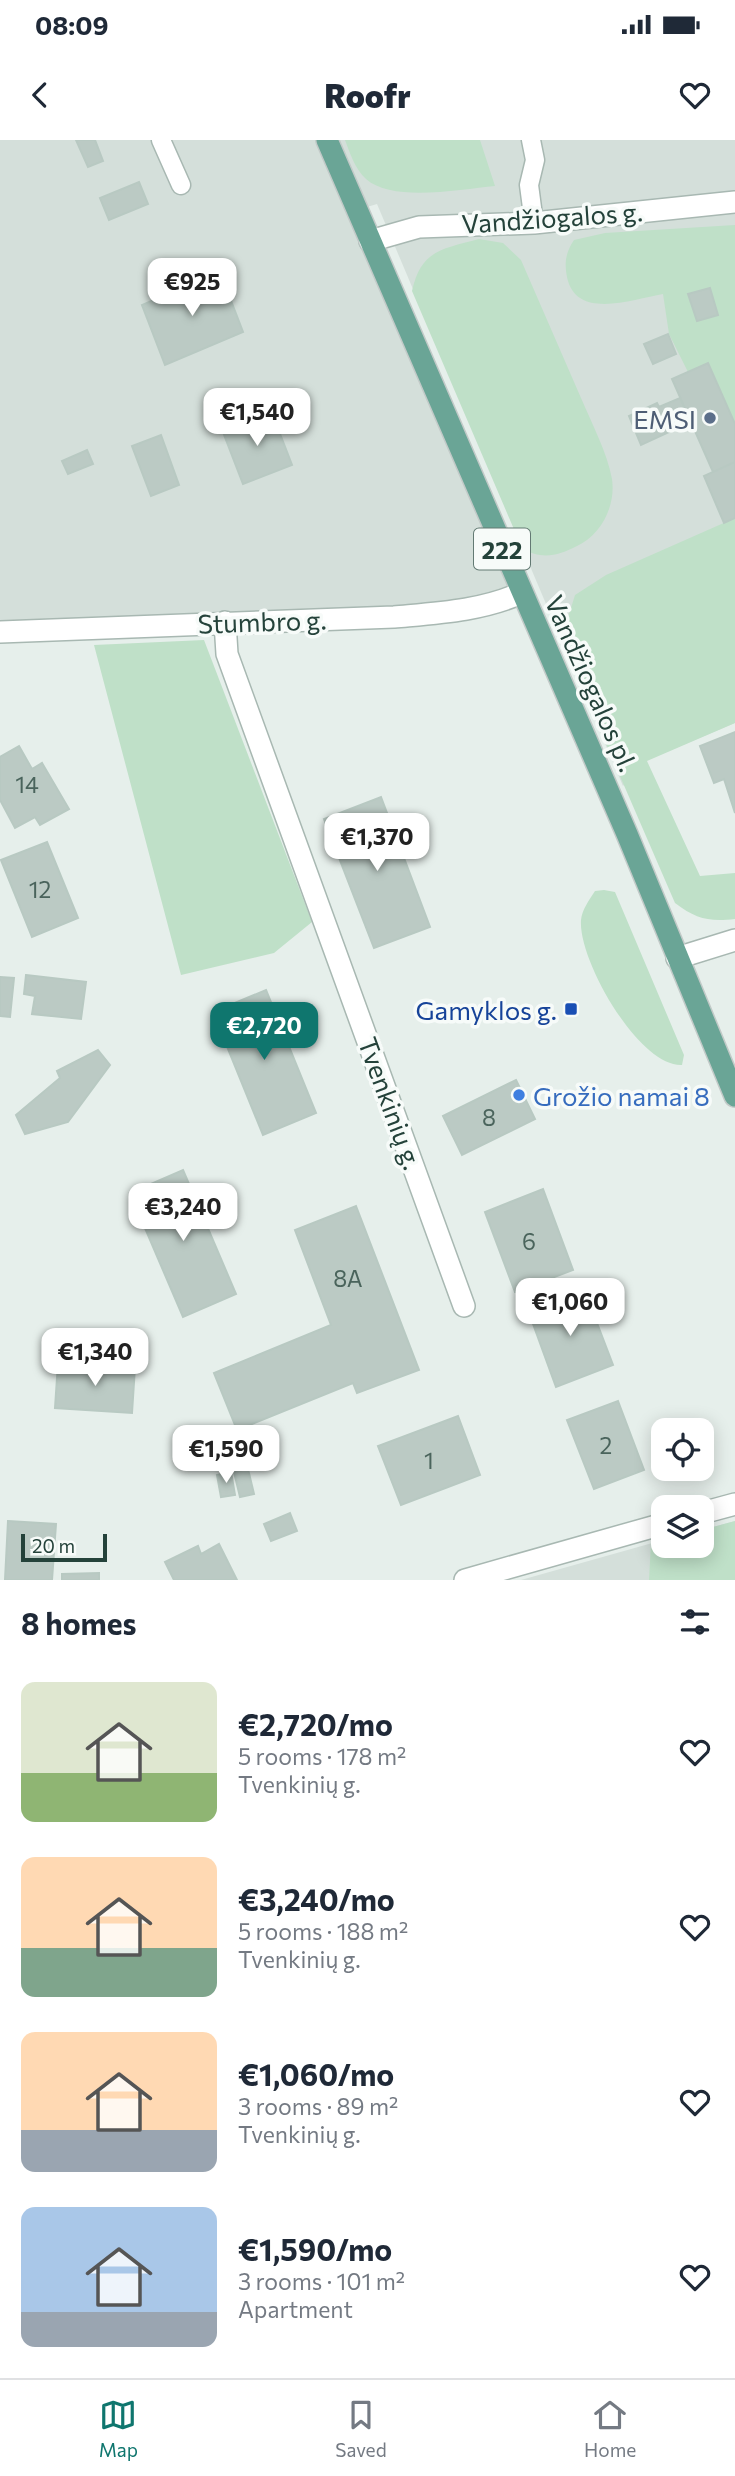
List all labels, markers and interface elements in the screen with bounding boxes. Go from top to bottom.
text: 08:09 [35,9,109,40]
text: Roofr [324,75,411,115]
icon: back [21,76,59,114]
icon: heart [676,76,714,114]
street label: Vandžiogalos g. [460,195,644,239]
pin: €925 [151,258,233,318]
text: €925 [164,267,220,295]
pin: €1,540 [200,388,314,448]
text: €1,540 [219,397,295,425]
place label: EMSI [633,403,696,434]
marker: EMSI [702,410,718,426]
road number: 222 [474,528,530,570]
street label: Vandžiogalos pl. [539,590,645,776]
street label: Stumbro g. [197,603,327,639]
house number: 14 [15,770,39,798]
pin: €1,370 [320,814,434,873]
text: €1,370 [340,822,414,850]
house number: 12 [29,875,51,903]
place label: Gamyklos g. [415,994,557,1025]
marker: Gamyklos g. [563,1001,579,1017]
pin: €2,720 [207,1002,321,1062]
text: €2,720 [226,1011,302,1039]
street label: Tvenkinių g. [353,1033,429,1173]
place label: Grožio namai 8 [533,1080,710,1111]
marker: Grožio namai 8 [511,1087,527,1103]
house number: 8 [482,1103,496,1131]
pin: €3,240 [126,1184,240,1243]
text: €3,240 [144,1192,222,1220]
house number: 6 [522,1227,536,1255]
house number: 8A [333,1264,363,1292]
pin: €1,060 [513,1278,627,1338]
text: €1,060 [532,1287,608,1315]
pin: €1,340 [38,1328,152,1388]
text: €1,340 [57,1337,133,1365]
map controls [651,1418,714,1558]
button: locate [651,1418,714,1481]
pin: €1,590 [169,1426,283,1485]
house number: 2 [600,1431,612,1459]
text: €1,590 [188,1434,264,1462]
house number: 1 [424,1446,434,1474]
button: layers [651,1495,714,1558]
scale bar [21,1531,107,1563]
text: 20 m [32,1534,75,1557]
icon: filters [676,1603,714,1641]
text: 8 homes [21,1604,137,1641]
text: €2,720/mo [238,1705,393,1742]
icon: home [77,1710,161,1794]
icon: heart [676,1733,714,1771]
text: 5 rooms · 178 m² [238,1742,406,1770]
text: Tvenkinių g. [238,1770,361,1798]
text: €3,240/mo [238,1880,395,1917]
icon: home [77,1885,161,1969]
icon: heart [676,1908,714,1946]
text: 5 rooms · 188 m² [238,1917,408,1945]
text: Tvenkinių g. [238,1945,361,1973]
text: €1,060/mo [238,2055,394,2092]
icon: home [77,2060,161,2144]
icon: heart [676,2083,714,2121]
text: 3 rooms · 89 m² [238,2092,398,2120]
text: Tvenkinių g. [238,2120,361,2148]
text: €1,590/mo [238,2230,392,2267]
icon: home [77,2235,161,2319]
icon: heart [676,2258,714,2296]
text: 3 rooms · 101 m² [238,2267,405,2295]
text: Apartment [238,2295,353,2323]
tab: Map [99,2396,138,2461]
tab: Saved [335,2396,387,2461]
tab: Home [584,2396,636,2461]

